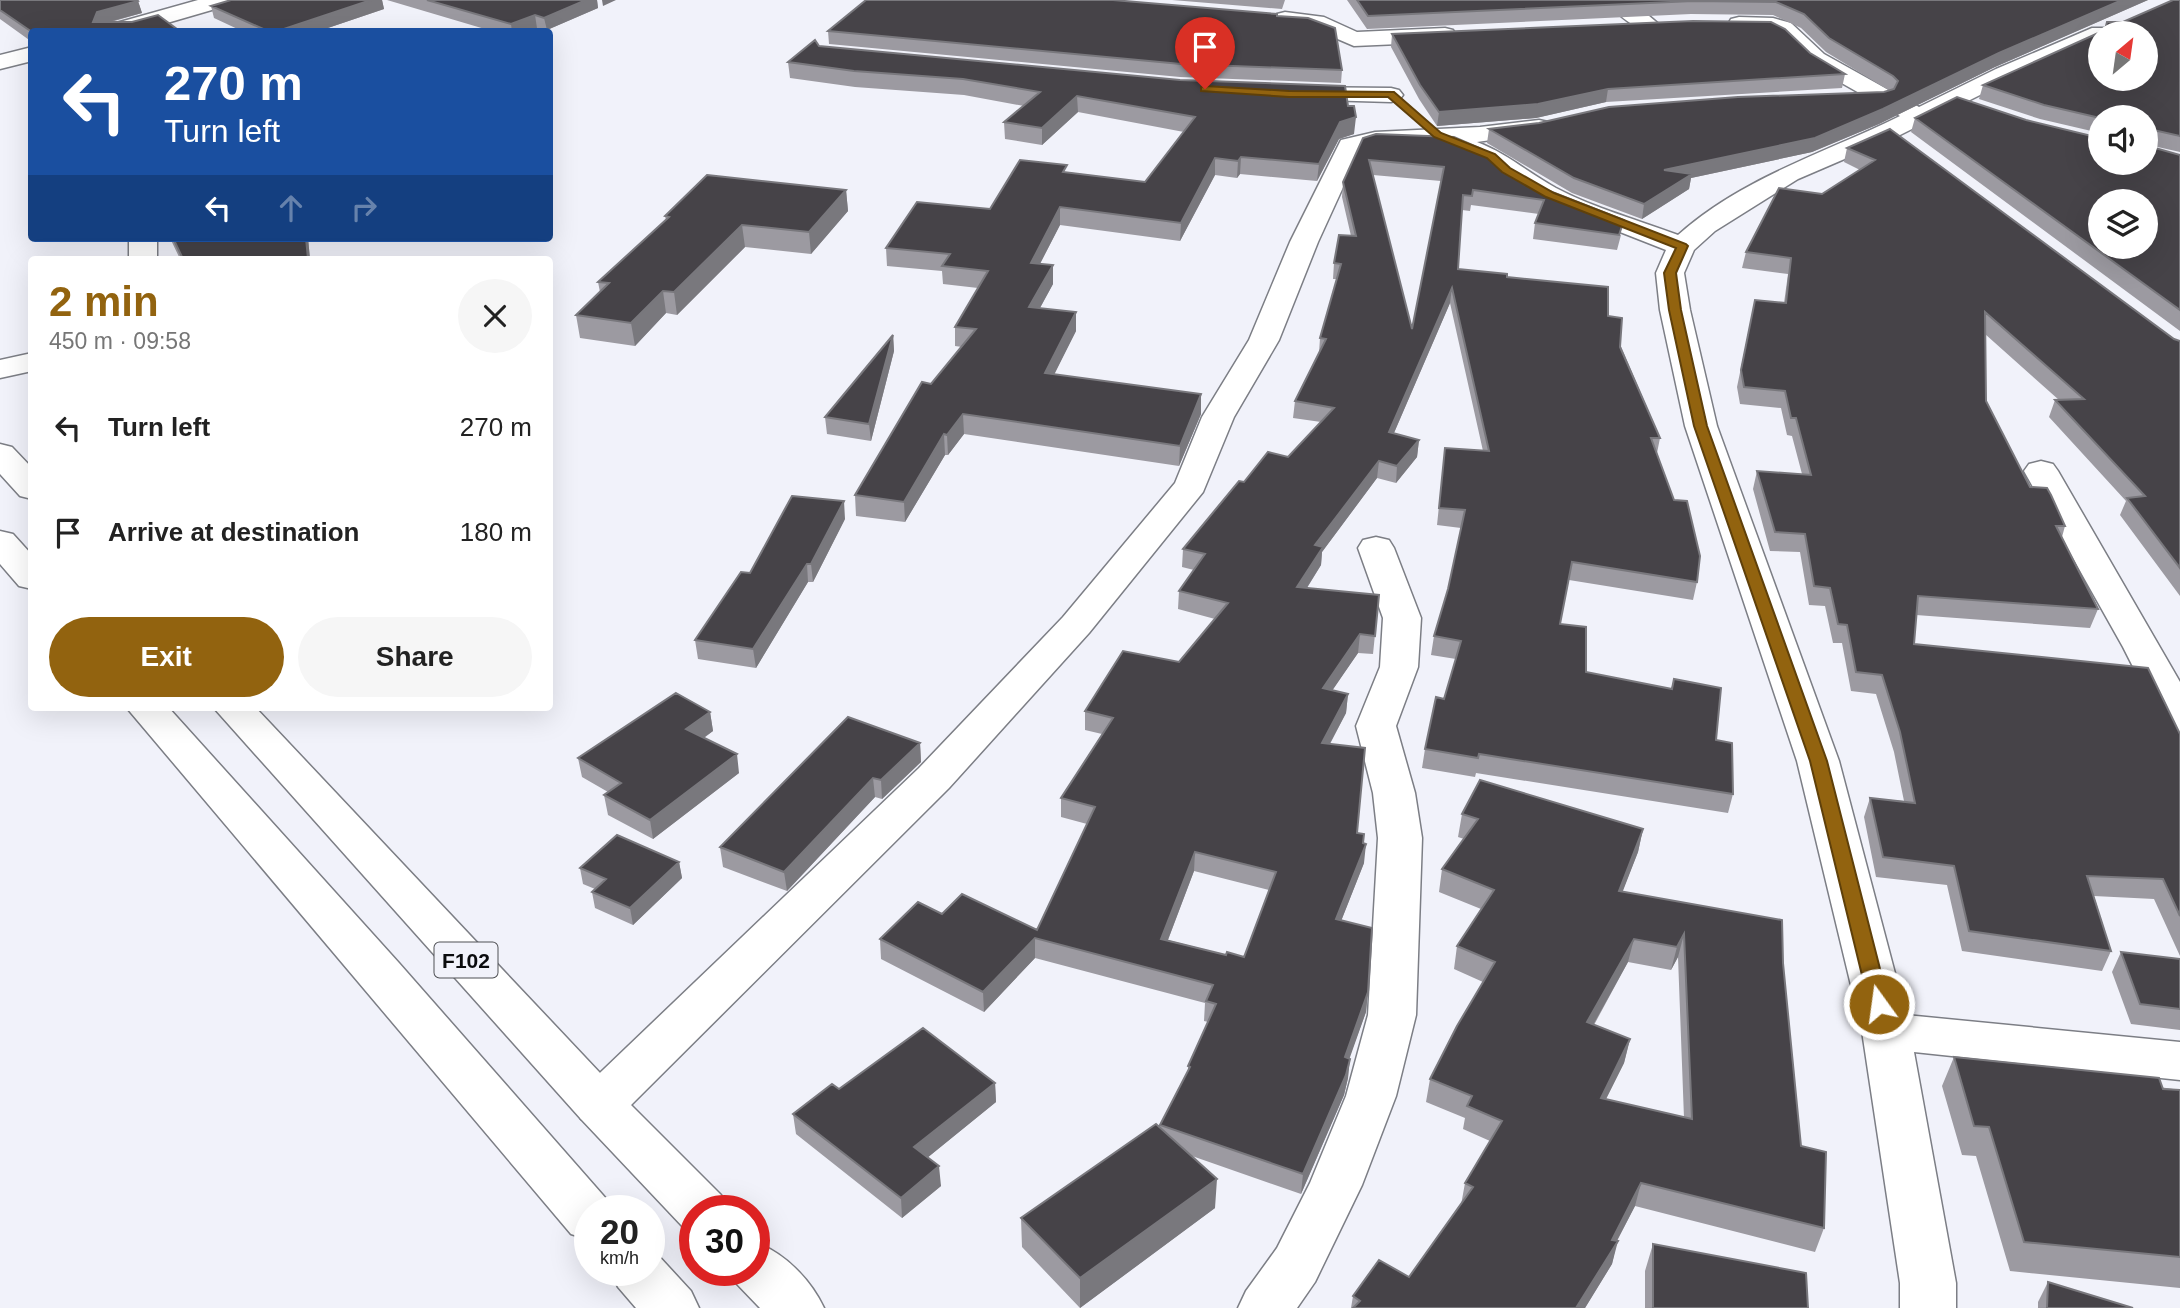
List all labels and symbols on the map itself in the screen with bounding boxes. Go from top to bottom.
pin [1175,17,1235,89]
north arrow [2088,21,2158,91]
road number: F102 [434,942,498,978]
position arrow [1842,967,1916,1041]
speed limit sign: 30 [679,1195,770,1286]

